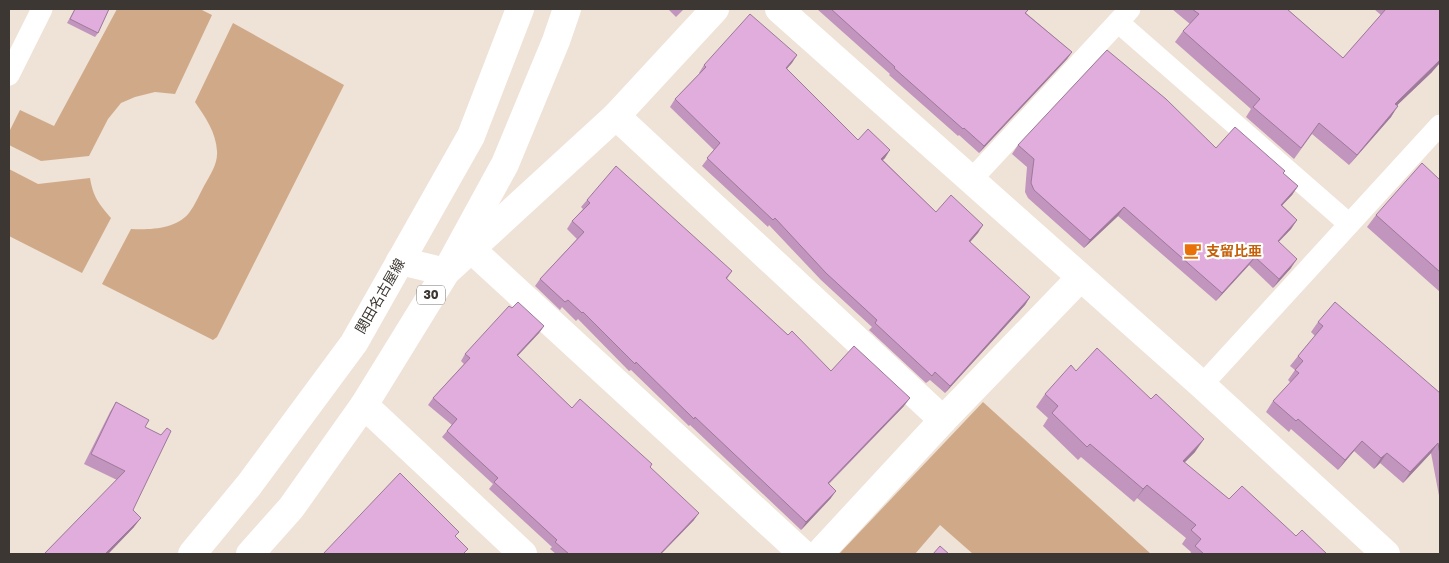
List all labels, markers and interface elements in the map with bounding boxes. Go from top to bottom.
cafe icon: 支留比亜 [1182,241,1202,261]
place label: 支留比亜 [1206,242,1262,259]
street label: 関田名古屋線 [351,255,408,336]
road number: 30 [417,286,445,304]

